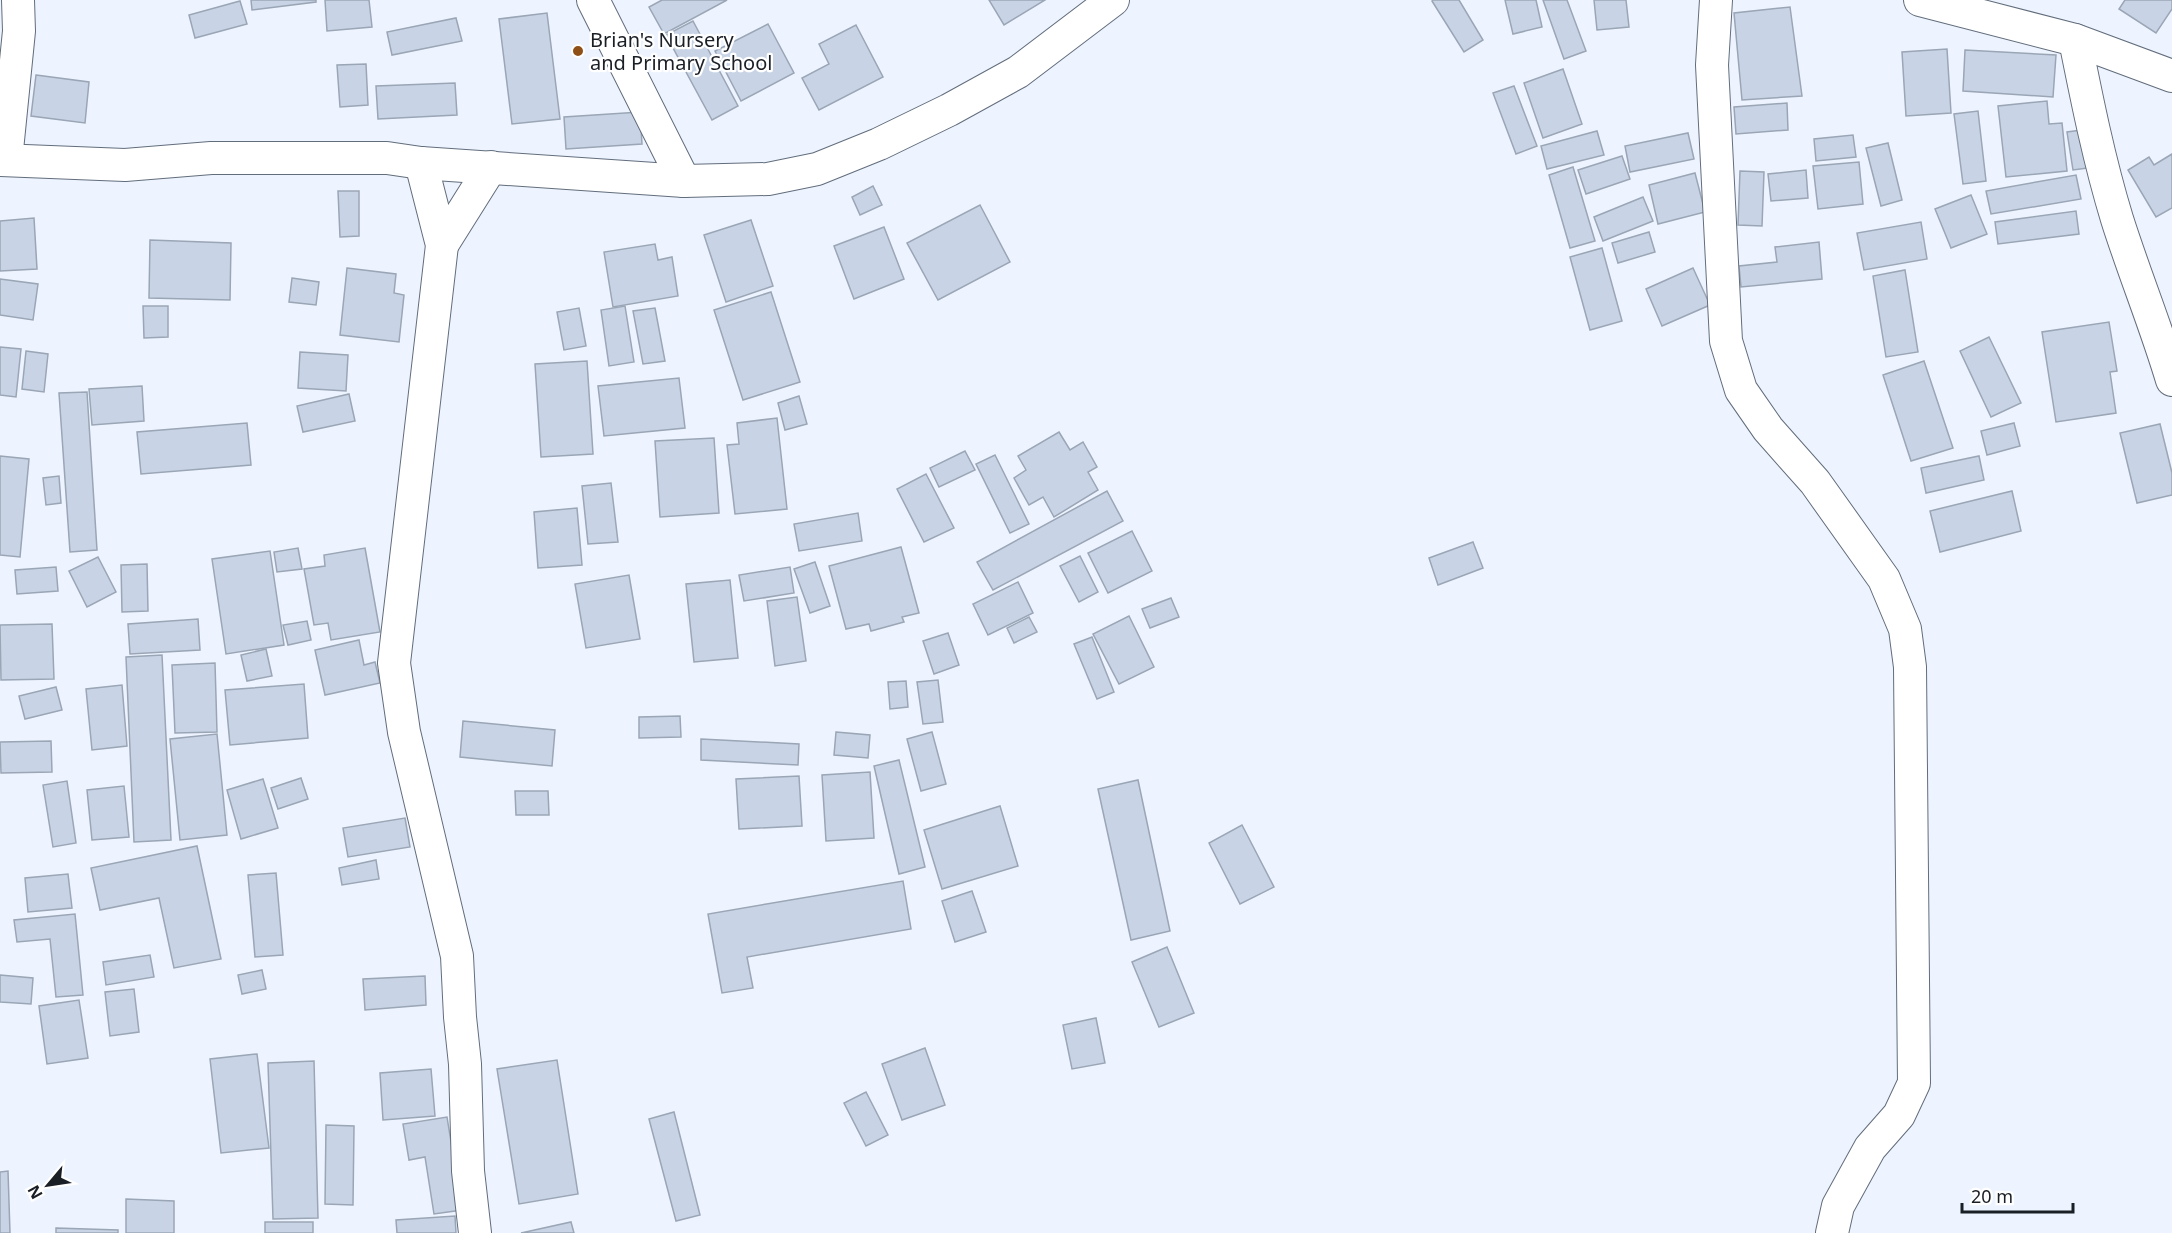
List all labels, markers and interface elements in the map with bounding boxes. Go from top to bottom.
place label: Brian's Nursery and Primary School [590,26,772,76]
marker: Brian's Nursery and Primary School [571,44,585,58]
north arrow [18,1155,78,1215]
scale bar [1962,1176,2073,1214]
text: N [22,1181,48,1203]
text: 20 m [1971,1184,2013,1208]

